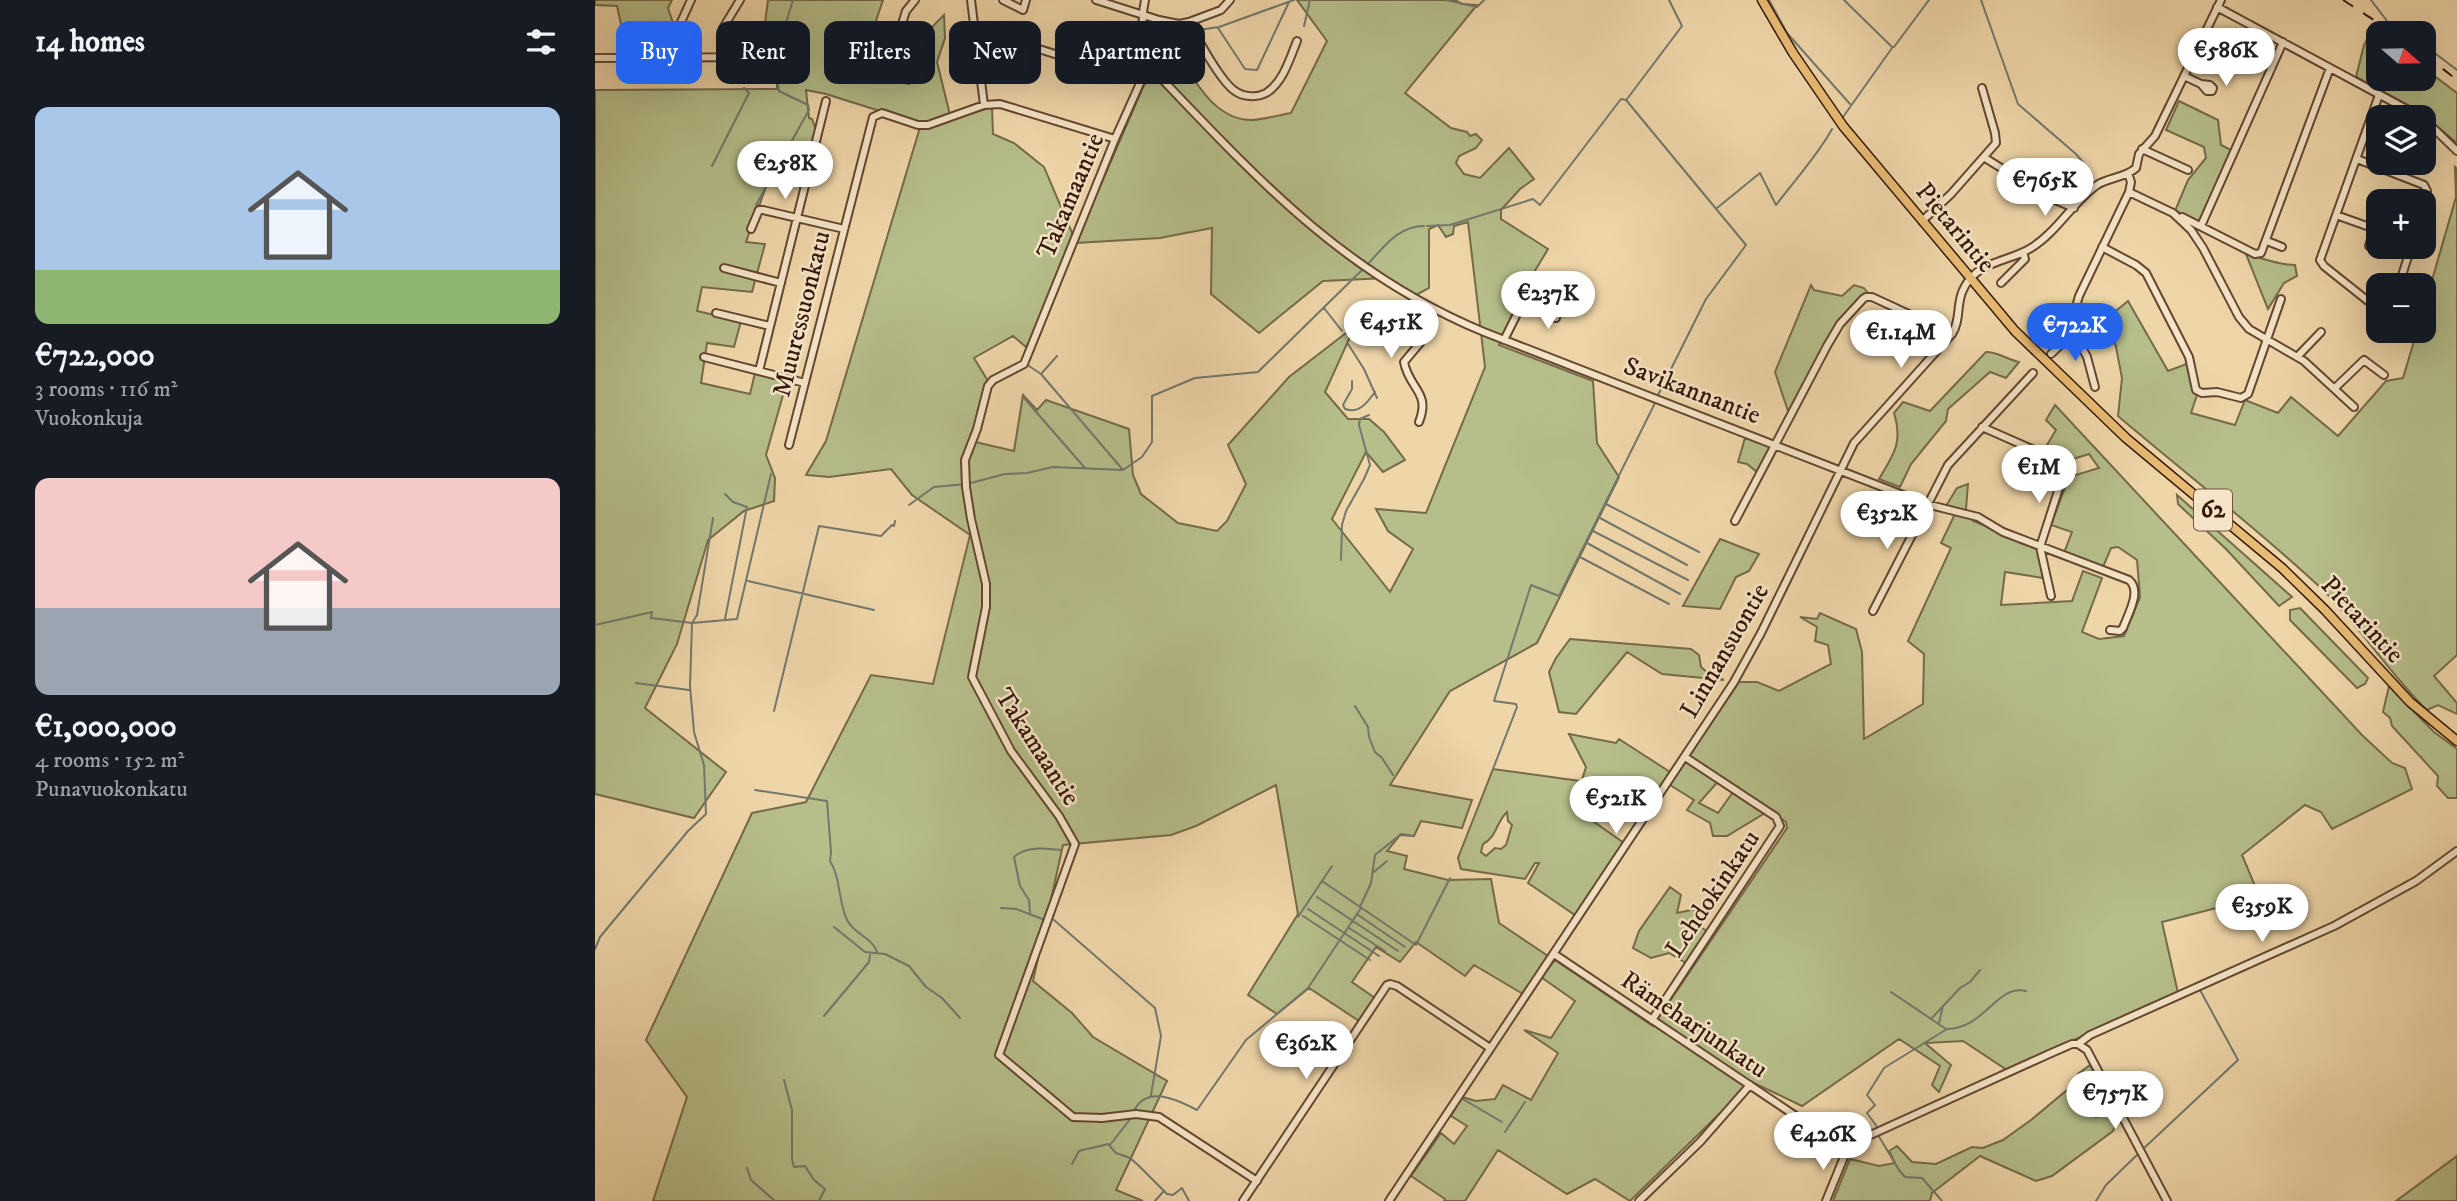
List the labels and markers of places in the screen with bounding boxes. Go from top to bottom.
pin: €586K [2177,28,2275,88]
pin: €258K [736,142,834,201]
pin: €765K [1996,158,2094,218]
pin: €237K [1499,272,1597,331]
pin: €451K [1342,300,1440,360]
pin: €722K [2026,304,2124,363]
pin: €1.14M [1844,310,1958,370]
pin: €1M [2005,446,2073,505]
pin: €352K [1838,491,1936,551]
pin: €521K [1567,776,1665,836]
pin: €359K [2213,884,2311,944]
pin: €362K [1257,1021,1355,1081]
pin: €757K [2066,1072,2164,1131]
pin: €426K [1774,1112,1872,1172]

